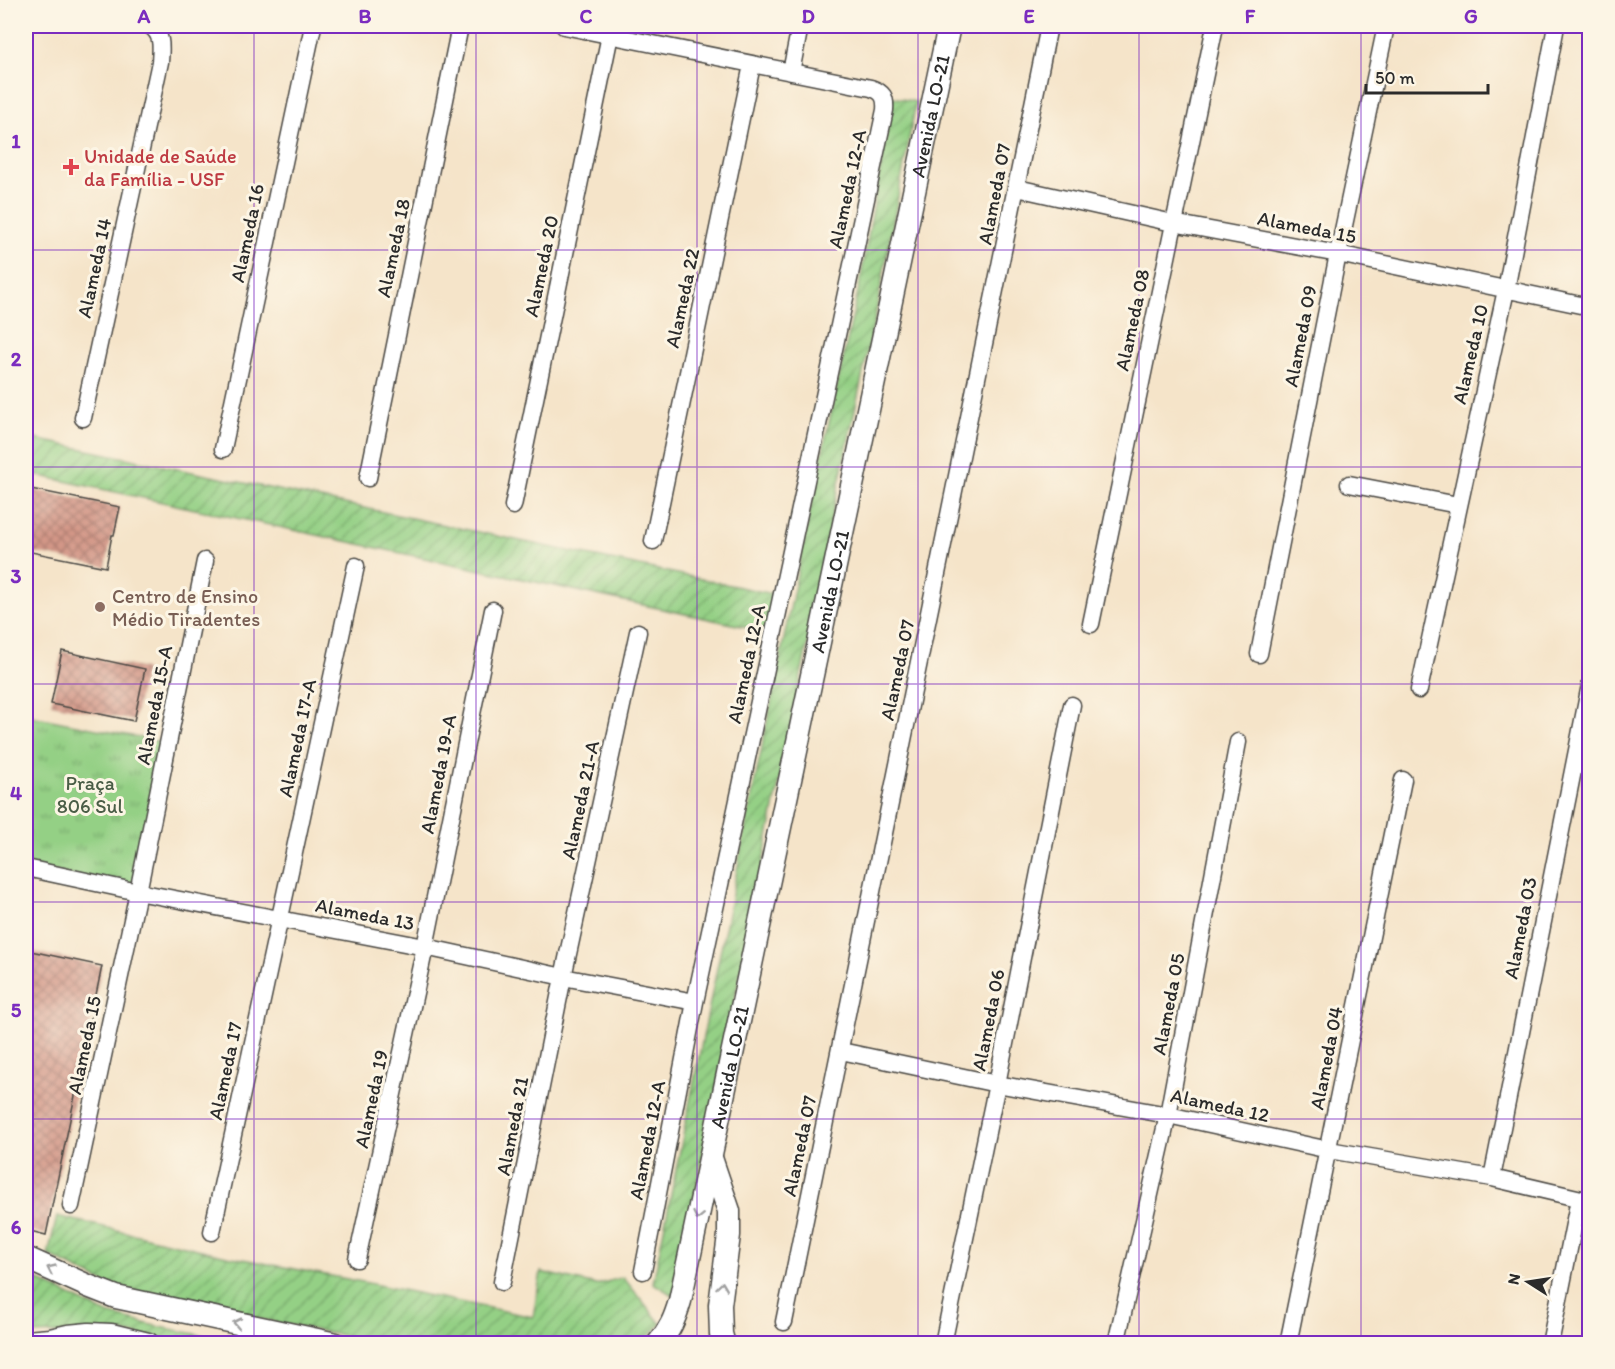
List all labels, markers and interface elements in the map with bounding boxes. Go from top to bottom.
text: A [137,4,151,28]
text: B [359,4,372,28]
text: C [580,4,593,28]
text: D [801,4,815,28]
text: E [1023,4,1035,28]
text: F [1245,4,1256,28]
text: G [1464,4,1478,28]
street label: Avenida LO-21 [905,52,955,179]
scale bar [1366,57,1488,95]
text: 50 m [1375,67,1415,89]
street label: Alameda 12-A [823,127,871,251]
text: 1 [11,129,21,153]
street label: Alameda 07 [972,141,1016,247]
place label: Unidade de Saúde da Família - USF [84,144,237,191]
marker: Unidade de Saúde da Família - USF [62,158,80,176]
street label: Alameda 16 [225,182,269,284]
street label: Alameda 18 [371,196,415,300]
street label: Alameda 15 [1256,206,1358,248]
street label: Alameda 20 [519,213,563,319]
street label: Alameda 14 [72,216,116,320]
street label: Alameda 22 [660,246,704,350]
street label: Alameda 08 [1109,267,1155,373]
street label: Alameda 09 [1278,283,1322,389]
street label: Alameda 10 [1447,302,1493,406]
text: 2 [11,347,22,371]
street label: Avenida LO-21 [805,528,854,655]
text: 3 [11,564,22,588]
place label: Centro de Ensino Médio Tiradentes [112,584,260,631]
marker: Centro de Ensino Médio Tiradentes [93,600,107,614]
street label: Alameda 12-A [722,602,770,726]
street label: Alameda 07 [875,617,919,723]
street label: Alameda 15-A [131,643,177,767]
street label: Alameda 17-A [273,676,321,799]
street label: Alameda 19-A [415,712,461,836]
street label: Alameda 21-A [556,738,604,862]
park label: Praça 806 Sul [57,771,123,818]
text: 4 [10,781,22,805]
street label: Alameda 03 [1498,875,1542,981]
street label: Alameda 13 [313,893,417,935]
street label: Alameda 05 [1146,951,1190,1057]
street label: Alameda 06 [966,967,1010,1073]
street label: Alameda 15 [62,994,106,1096]
text: 5 [11,998,22,1022]
street label: Avenida LO-21 [705,1003,754,1131]
street label: Alameda 04 [1304,1004,1348,1112]
street label: Alameda 17 [203,1020,247,1122]
street label: Alameda 19 [349,1048,393,1150]
street label: Alameda 21 [491,1075,533,1177]
street label: Alameda 12-A [624,1078,670,1202]
street label: Alameda 12 [1169,1083,1272,1127]
street label: Alameda 07 [777,1093,821,1199]
one-way arrow [693,1210,706,1220]
text: 6 [11,1215,22,1239]
north arrow [1498,1252,1558,1312]
one-way arrow [46,1265,57,1277]
text: N [1503,1272,1524,1286]
one-way arrow [716,1281,728,1290]
one-way arrow [232,1317,242,1330]

